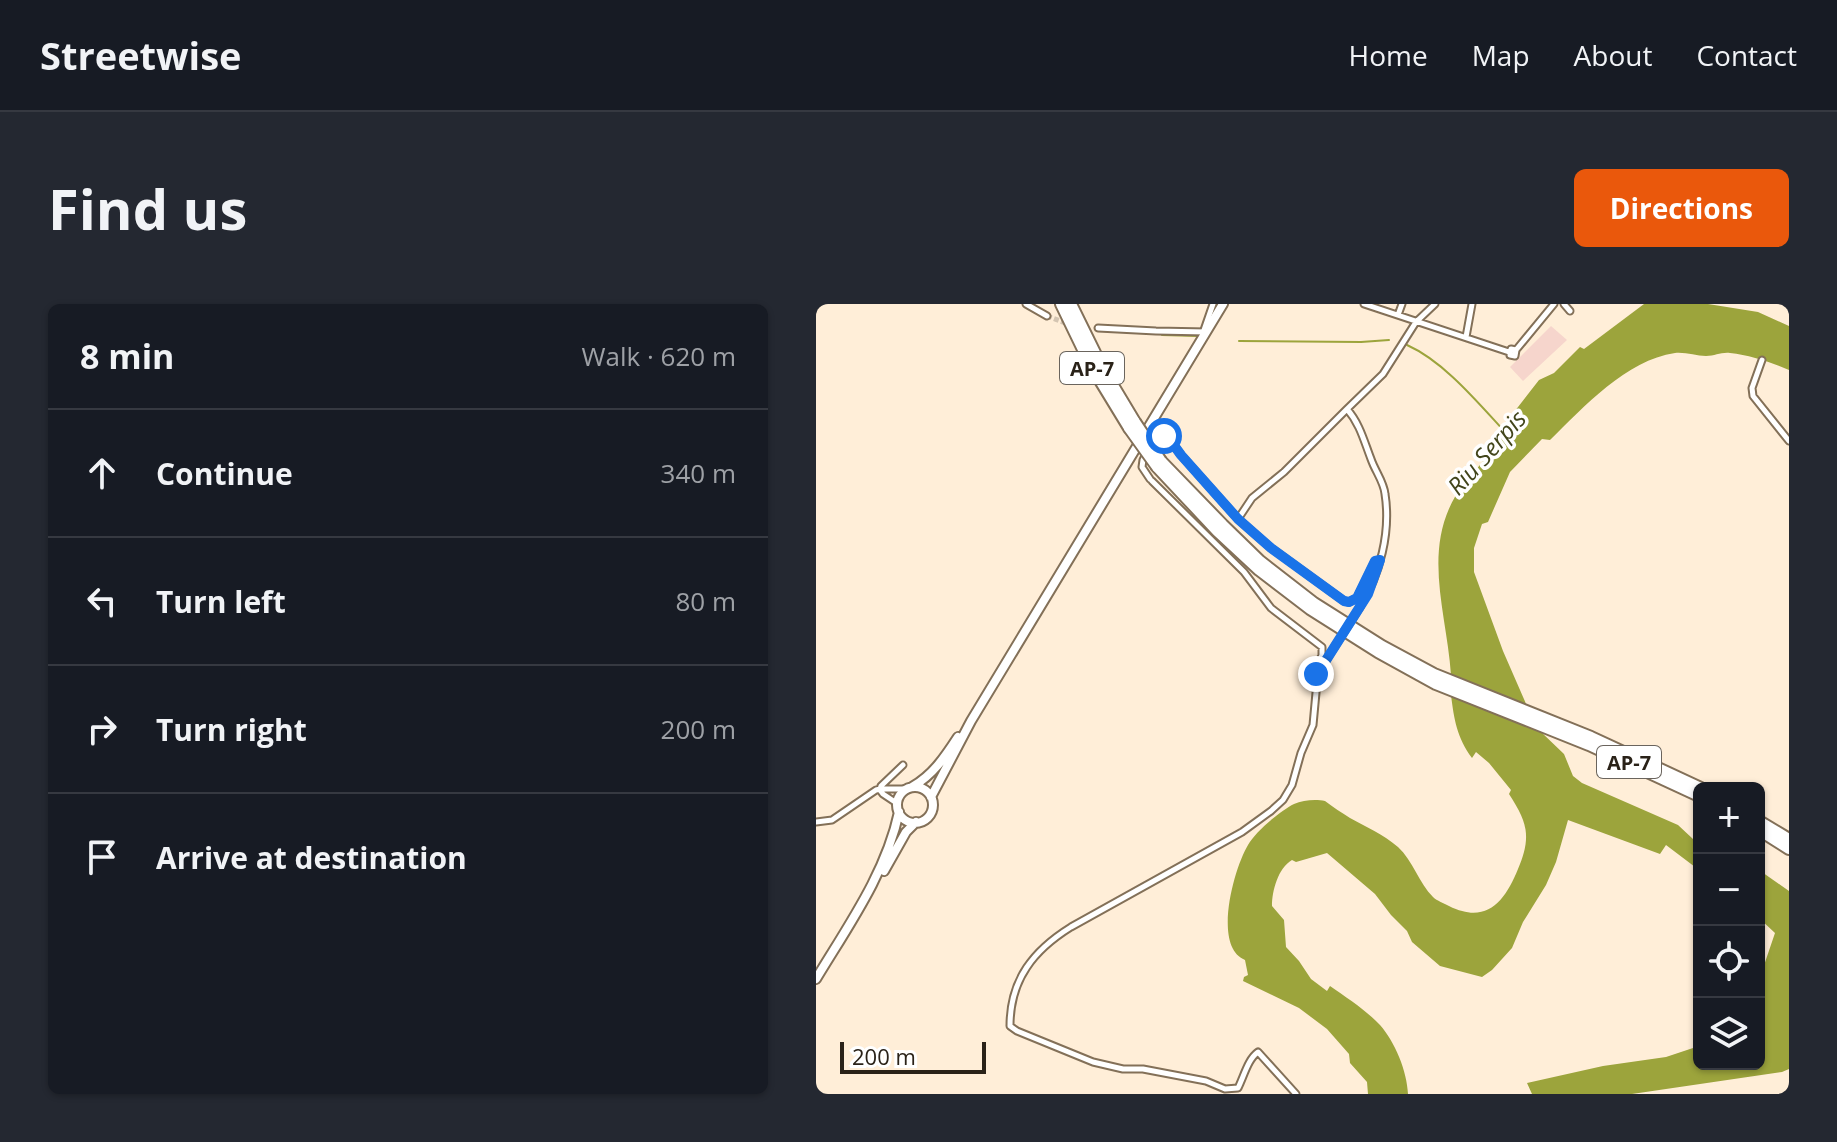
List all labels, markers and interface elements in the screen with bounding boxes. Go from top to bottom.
text: Streetwise [40,29,242,81]
text: Home [1349,36,1428,74]
text: Map [1472,36,1530,74]
text: About [1574,36,1652,74]
text: Contact [1696,36,1797,74]
button: Directions [1574,169,1789,247]
text: Find us [48,170,247,246]
text: 8 min [80,333,174,379]
text: Walk · 620 m [582,338,736,374]
road number: AP-7 [1060,352,1124,384]
water label: Riu Serpis [1439,402,1533,502]
route start [1146,418,1182,454]
icon: ahead [80,451,124,495]
text: Continue [156,453,293,494]
text: 340 m [661,455,736,491]
icon: left [80,579,124,623]
text: Turn left [156,581,286,622]
text: 80 m [675,583,736,619]
route end [1298,656,1334,692]
icon: right [80,707,124,751]
text: Turn right [156,709,307,750]
text: 200 m [661,711,736,747]
road number: AP-7 [1597,746,1661,778]
map controls [1693,782,1765,1070]
button: + [1693,782,1765,854]
icon: arrive [80,835,124,879]
text: Arrive at destination [156,837,467,878]
button: − [1693,854,1765,926]
button: locate [1693,926,1765,998]
button: layers [1693,998,1765,1070]
scale bar [840,1038,986,1074]
text: 200 m [852,1041,916,1071]

